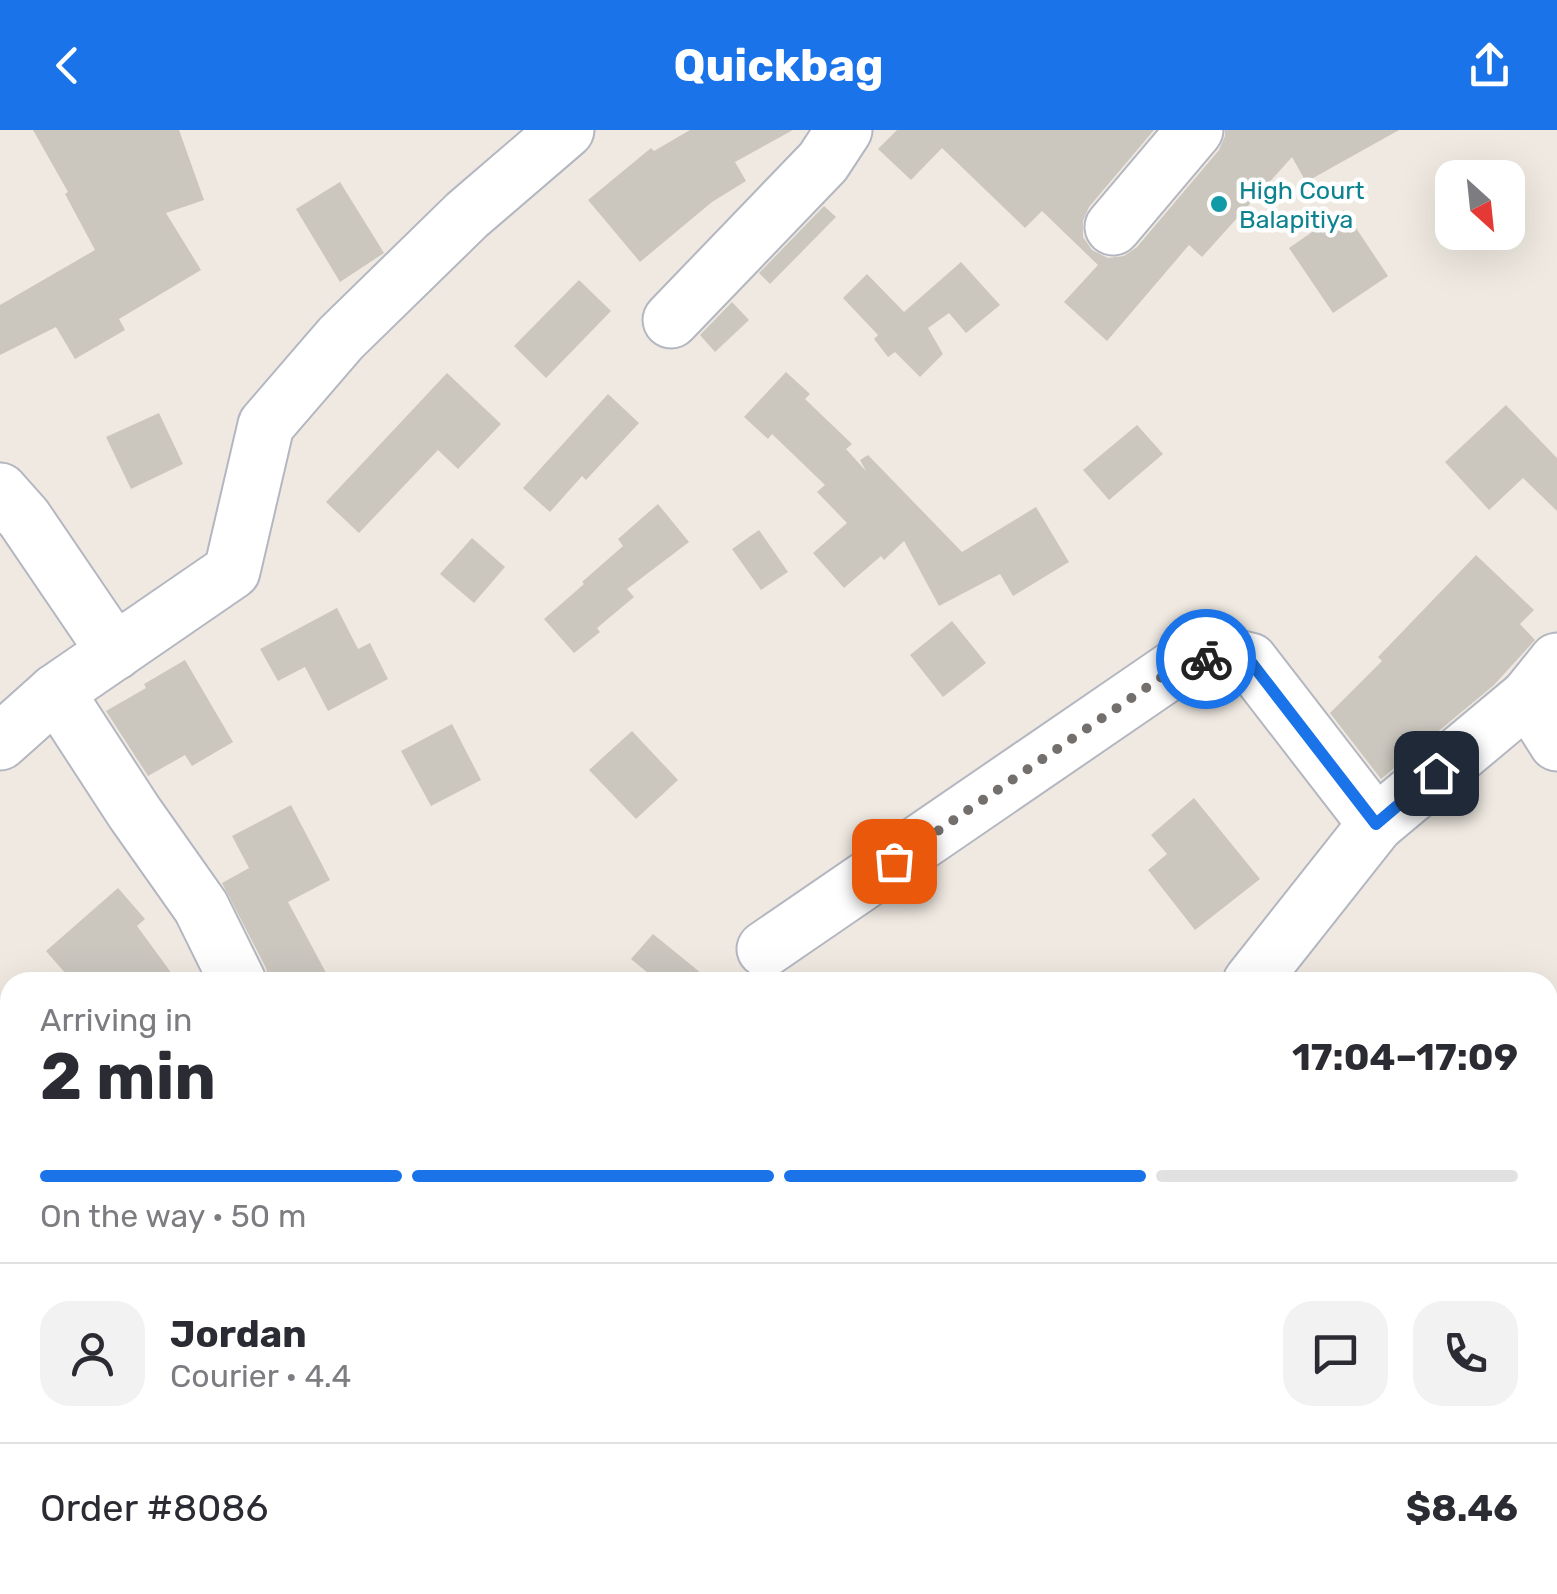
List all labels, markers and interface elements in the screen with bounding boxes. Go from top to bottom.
icon: back [40,38,95,93]
icon: share [1462,38,1517,93]
text: Quickbag [673,39,884,92]
north arrow [1435,160,1525,250]
map controls [1435,160,1525,250]
place label: High Court Balapitiya [1239,176,1365,234]
marker: High Court Balapitiya [1208,193,1230,215]
courier [1156,609,1256,709]
icon: bike [1179,632,1234,687]
pin [1394,731,1479,816]
icon: home [1409,746,1464,801]
pin [852,819,937,904]
icon: bag [867,834,922,889]
text: Arriving in [40,1001,192,1039]
text: 17:04–17:09 [1292,1034,1518,1080]
text: 2 min [40,1038,216,1115]
text: On the way · 50 m [40,1197,306,1235]
button: person [40,1301,145,1406]
button: chat [1283,1301,1388,1406]
button: phone [1413,1301,1518,1406]
text: Jordan [170,1311,307,1357]
text: Courier · 4.4 [170,1357,351,1395]
text: Order #8086 [40,1485,268,1531]
text: $8.46 [1406,1485,1518,1531]

